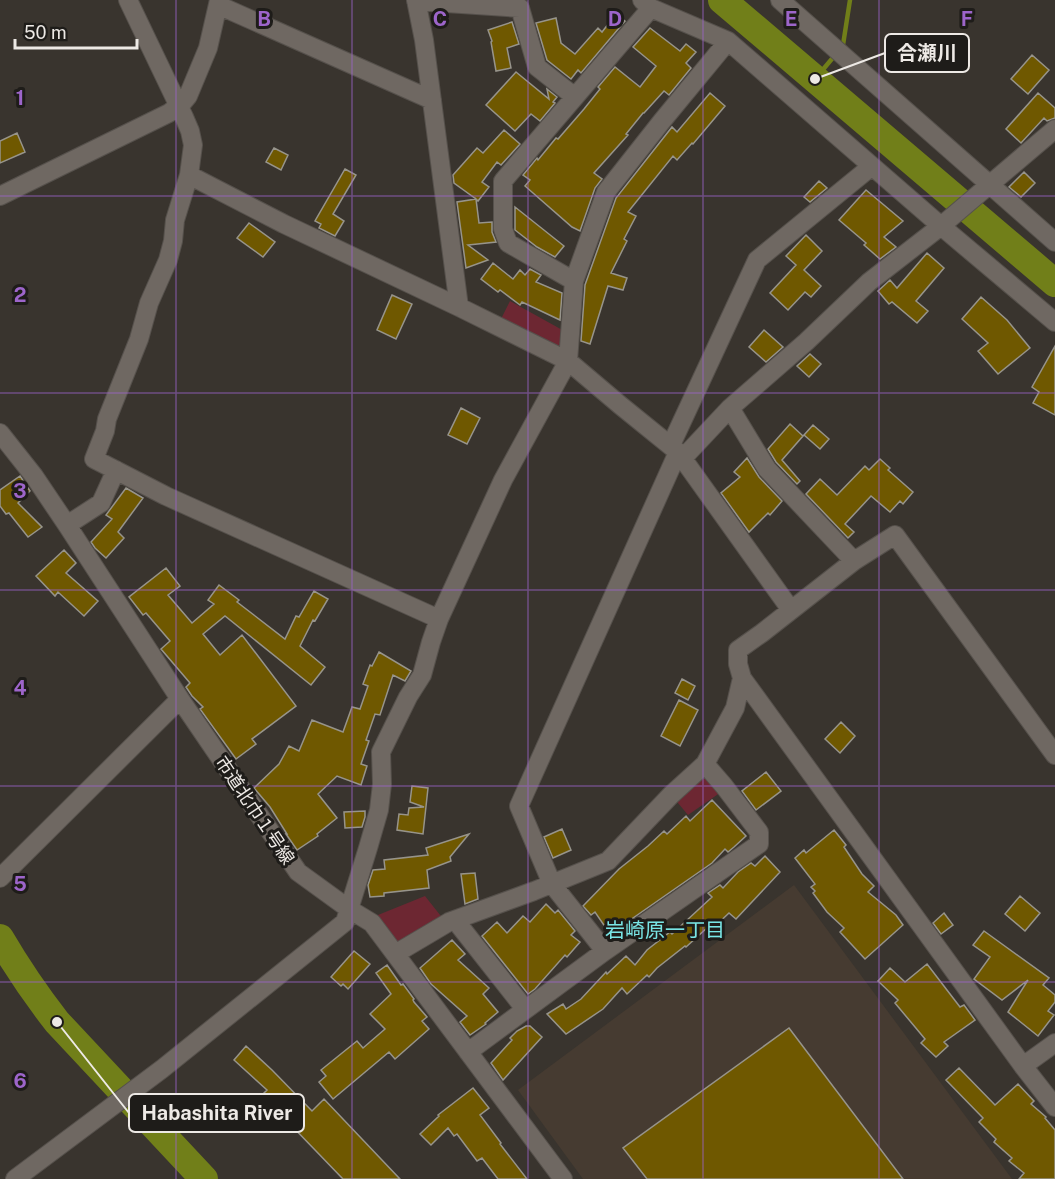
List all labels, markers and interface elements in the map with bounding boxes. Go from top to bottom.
text: B [257,7,271,31]
text: C [433,7,447,31]
text: D [608,7,622,31]
text: E [785,7,797,31]
text: F [961,7,973,31]
scale bar [15,12,136,50]
text: 50 m [24,22,67,43]
callout: 合瀬川 [885,34,969,72]
text: 合瀬川 [897,41,957,65]
text: 1 [16,86,24,110]
text: 2 [14,283,26,307]
text: 3 [13,479,27,503]
text: 4 [13,676,27,700]
street label: 市道北巾１号線 [211,752,299,868]
text: 5 [13,872,27,896]
district label: 岩崎原一丁目 [605,918,725,942]
text: 6 [13,1069,27,1093]
callout: Habashita River [129,1094,304,1132]
text: Habashita River [142,1101,292,1125]

